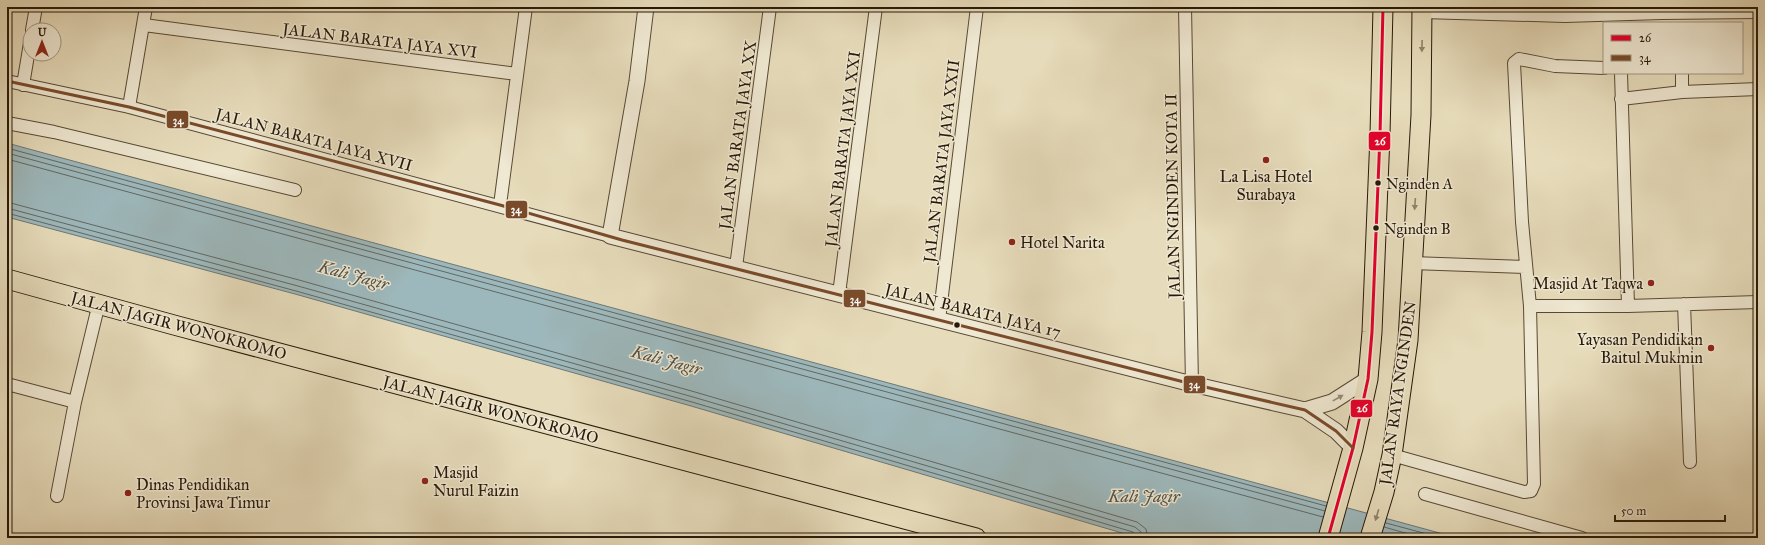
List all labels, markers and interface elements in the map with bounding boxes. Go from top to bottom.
street label: JALAN BARATA JAYA XVI [279,19,479,63]
north arrow [22,22,62,62]
legend [1603,22,1743,74]
text: U [38,26,47,39]
text: 26 [1639,31,1652,45]
street label: JALAN BARATA JAYA XX [715,39,761,233]
one-way arrow [1419,40,1425,53]
street label: JALAN BARATA JAYA XXI [821,50,865,250]
text: 34 [1639,51,1651,65]
street label: JALAN BARATA JAYA XXII [919,58,964,266]
street label: JALAN NGINDEN KOTA II [1161,93,1185,301]
street label: JALAN BARATA JAYA XVII [211,104,415,176]
line badge: 34 [166,110,189,129]
text: 34 [173,114,184,128]
line badge: 26 [1368,131,1391,151]
text: 26 [1374,135,1387,148]
marker: La Lisa Hotel Surabaya [1261,155,1271,165]
place label: La Lisa Hotel Surabaya [1220,167,1313,204]
place label: Nginden A [1386,175,1453,193]
marker: Nginden A [1373,178,1383,188]
one-way arrow [1412,198,1419,210]
line badge: 34 [505,200,528,219]
text: 34 [511,203,522,217]
place label: Nginden B [1384,220,1451,238]
marker: Nginden B [1371,223,1381,233]
place label: Hotel Narita [1020,233,1105,252]
marker: Hotel Narita [1007,237,1017,247]
water label: Kali Jagir [316,256,392,295]
place label: Masjid At Taqwa [1533,274,1643,294]
marker: Masjid At Taqwa [1646,278,1656,288]
street label: JALAN BARATA JAYA 17 [881,279,1063,343]
street label: JALAN JAGIR WONOKROMO [67,287,289,364]
line badge: 34 [843,289,866,308]
text: 34 [850,293,861,307]
street label: JALAN RAYA NGINDEN [1375,299,1421,489]
unlabelled marker [952,320,962,330]
place label: Yayasan Pendidikan Baitul Mukmin [1577,330,1703,367]
water label: Kali Jagir [629,341,705,380]
marker: Yayasan Pendidikan Baitul Mukmin [1706,343,1716,353]
street label: JALAN JAGIR WONOKROMO [379,371,601,448]
line badge: 34 [1183,375,1206,394]
text: 34 [1189,378,1200,392]
one-way arrow [1332,395,1344,401]
line badge: 26 [1350,399,1373,418]
text: 26 [1356,402,1369,415]
place label: Masjid Nurul Faizin [433,463,519,500]
place label: Dinas Pendidikan Provinsi Jawa Timur [136,475,270,513]
marker: Masjid Nurul Faizin [420,476,430,486]
water label: Kali Jagir [1107,486,1181,507]
marker: Dinas Pendidikan Provinsi Jawa Timur [123,488,133,498]
scale bar [1615,497,1725,523]
text: 50 m [1621,504,1646,518]
one-way arrow [1374,510,1380,522]

